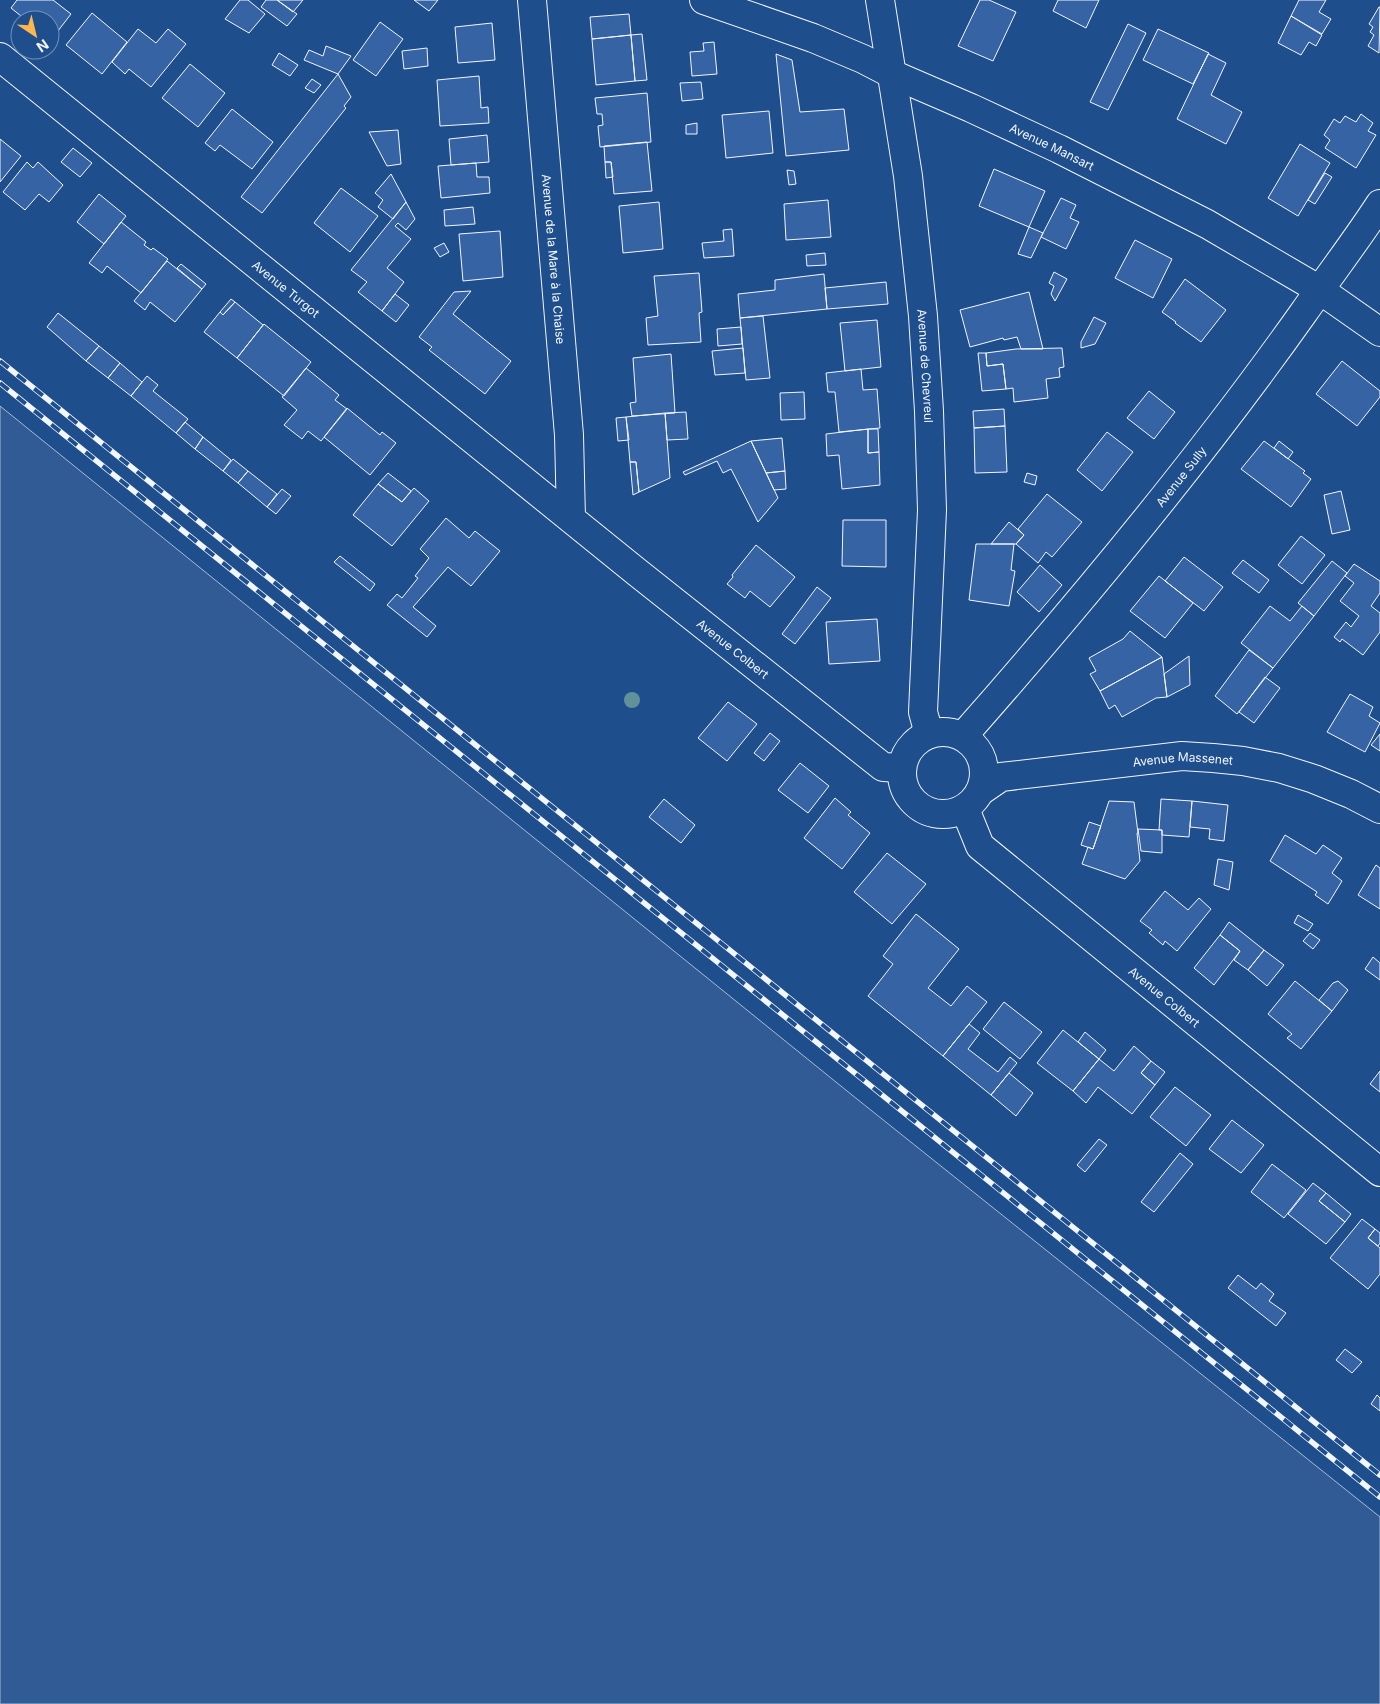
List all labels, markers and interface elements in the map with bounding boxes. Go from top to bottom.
north arrow [10,10,60,60]
text: N [33,36,52,56]
street label: Avenue Mansart [1007,120,1097,173]
street label: Avenue de la Mare à la Chaise [539,173,569,345]
street label: Avenue Turgot [249,257,323,320]
street label: Avenue de Chevreul [915,308,937,423]
street label: Avenue Sully [1152,443,1209,510]
street label: Avenue Colbert [694,615,772,681]
street label: Avenue Massenet [1132,748,1234,769]
street label: Avenue Colbert [1126,963,1203,1030]

